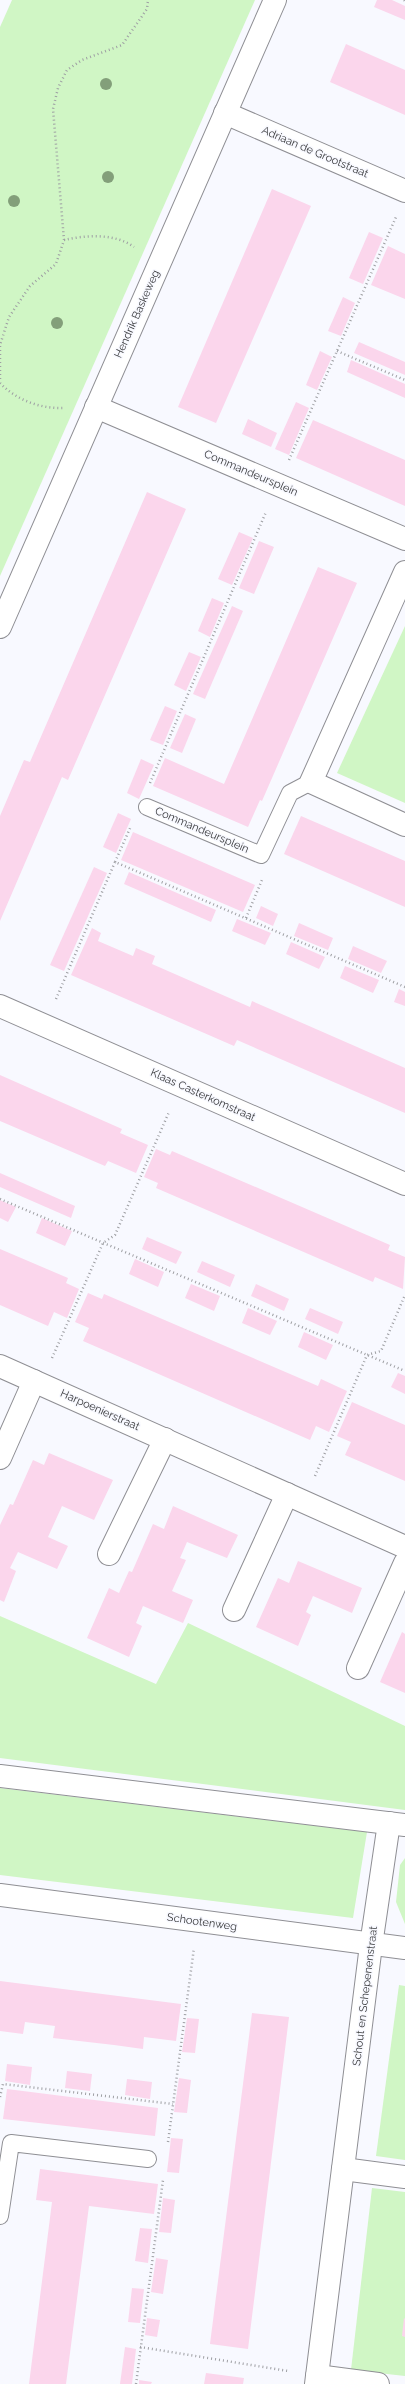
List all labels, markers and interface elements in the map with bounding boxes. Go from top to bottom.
street label: Adriaan de Grootstraat [260,124,370,180]
street label: Hendrik Baskeweg [112,268,162,360]
street label: Commandeursplein [202,447,300,499]
street label: Commandeursplein [153,804,251,856]
street label: Klaas Casterkomstraat [148,1066,258,1124]
street label: Harpoenierstraat [58,1387,142,1433]
street label: Schootenweg [166,1911,238,1933]
street label: Schout en Schepenenstraat [350,1925,380,2067]

